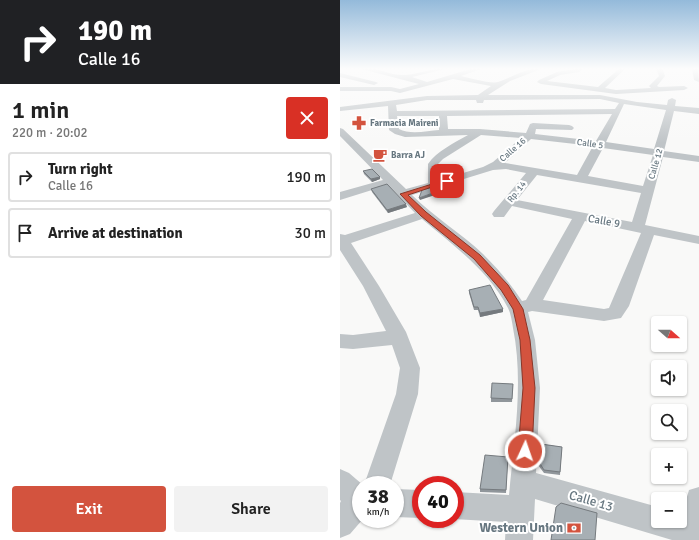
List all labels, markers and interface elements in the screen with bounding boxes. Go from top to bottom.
text: 190 m [78,14,152,48]
icon: right [12,16,64,68]
text: Calle 16 [78,48,140,70]
text: 1 min [12,95,69,125]
button: close [286,97,328,139]
pharmacy icon: Farmacia Maireni [351,115,367,131]
place label: Farmacia Maireni [370,118,439,129]
text: 220 m · 20:02 [12,125,88,141]
street label: Calle 16 [498,136,528,164]
street label: Calle 5 [576,137,604,151]
cafe icon: Barra AJ [372,147,388,163]
street label: Calle 12 [646,147,666,181]
place label: Barra AJ [391,150,425,161]
text: Turn right [48,160,113,178]
pin [430,164,464,198]
icon: right [14,166,36,188]
text: 190 m [286,168,326,186]
icon: arrive [436,170,458,192]
text: Calle 16 [48,178,93,194]
street label: Rp. 14 [505,179,529,205]
street label: Calle 9 [587,212,621,230]
icon: arrive [14,222,36,244]
text: Arrive at destination [48,224,183,242]
text: 30 m [295,224,326,242]
north arrow [651,316,687,352]
map controls [651,316,687,528]
button: sound [651,360,687,396]
button: search [651,404,687,440]
position arrow [504,430,546,472]
button: + [651,448,687,484]
speed limit sign: 40 [412,476,464,528]
text: 38 [367,484,389,509]
button: Exit [12,486,166,532]
button: Share [174,486,328,532]
street label: Calle 13 [567,487,615,515]
button: − [651,492,687,528]
text: km/h [367,506,389,518]
place label: Western Union [480,520,563,536]
bank icon: Western Union [566,520,582,536]

